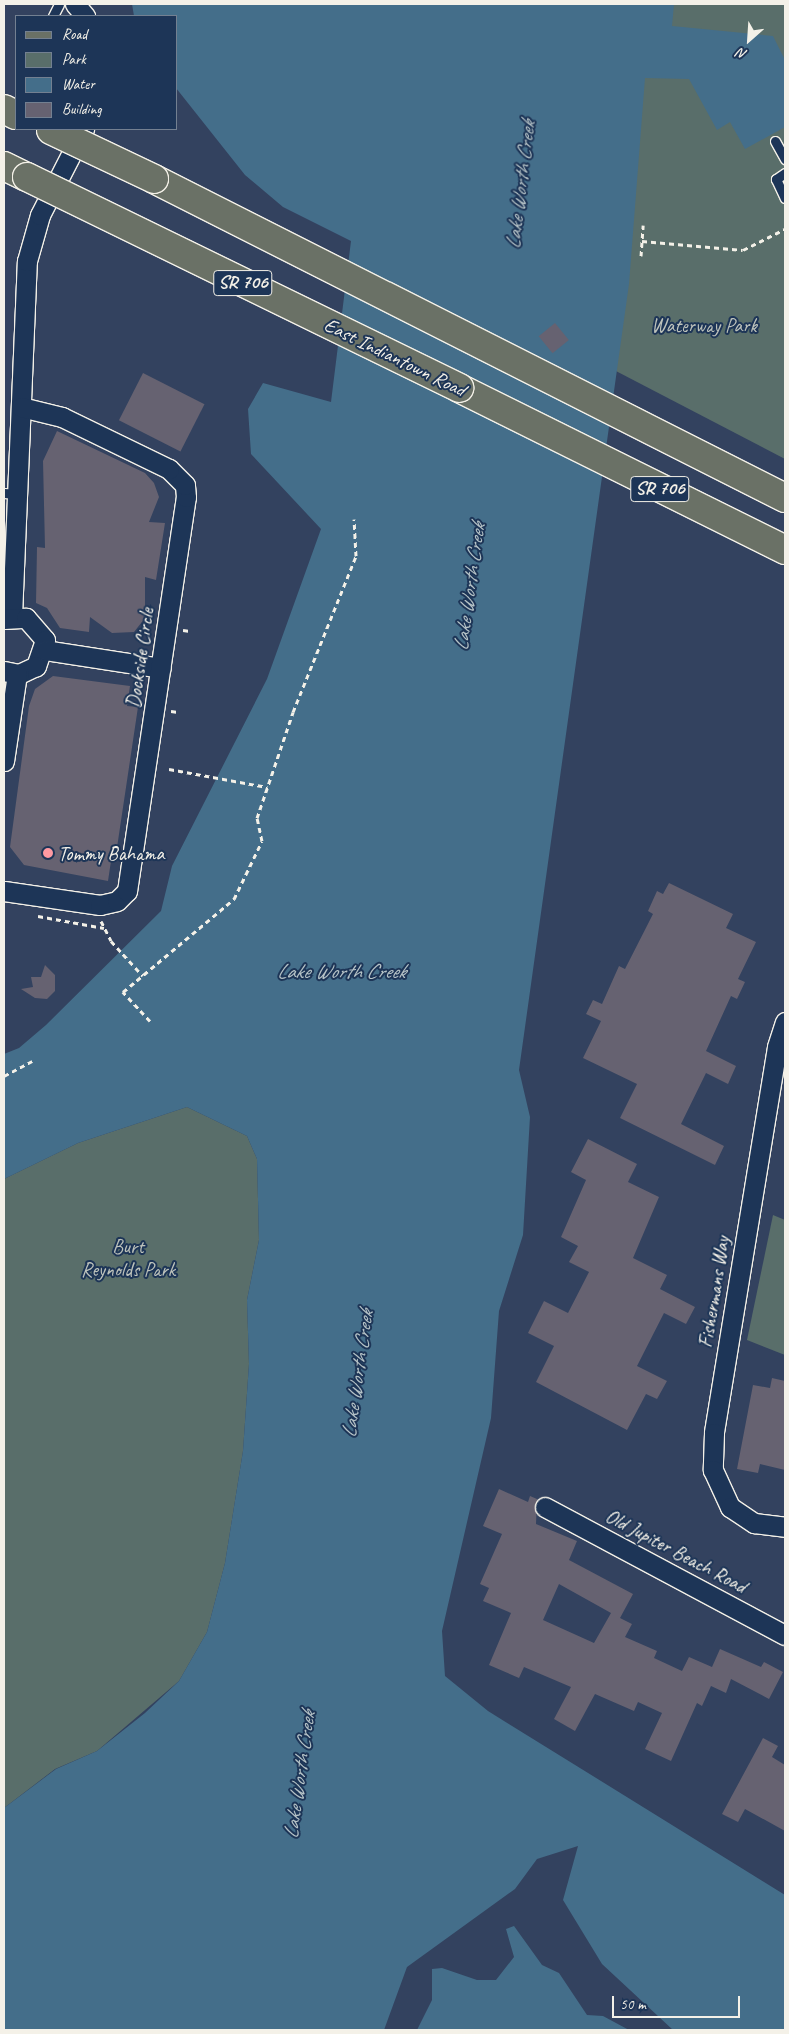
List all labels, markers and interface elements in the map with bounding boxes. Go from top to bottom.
legend [15,15,178,130]
north arrow [724,15,774,65]
text: Road [62,25,87,44]
text: N [735,44,750,63]
text: Park [62,50,86,69]
text: Water [62,75,95,94]
text: Building [62,100,101,119]
water label: Lake Worth Creek [500,120,540,250]
road number: SR 706 [213,266,273,300]
street label: East Indiantown Road [320,312,470,402]
park label: Waterway Park [651,313,757,337]
road number: SR 706 [630,472,690,506]
water label: Lake Worth Creek [448,522,490,652]
street label: Dockside Circle [121,607,159,709]
place label: Tommy Bahama [58,841,164,865]
marker: Tommy Bahama [42,847,54,859]
water label: Lake Worth Creek [277,958,405,984]
park label: Burt Reynolds Park [81,1234,175,1281]
street label: Fishermans Way [693,1235,735,1349]
water label: Lake Worth Creek [336,1309,378,1439]
street label: Old Jupiter Beach Road [602,1504,750,1598]
water label: Lake Worth Creek [278,1710,320,1840]
scale bar [614,1986,742,2018]
text: 50 m [620,1995,646,2014]

